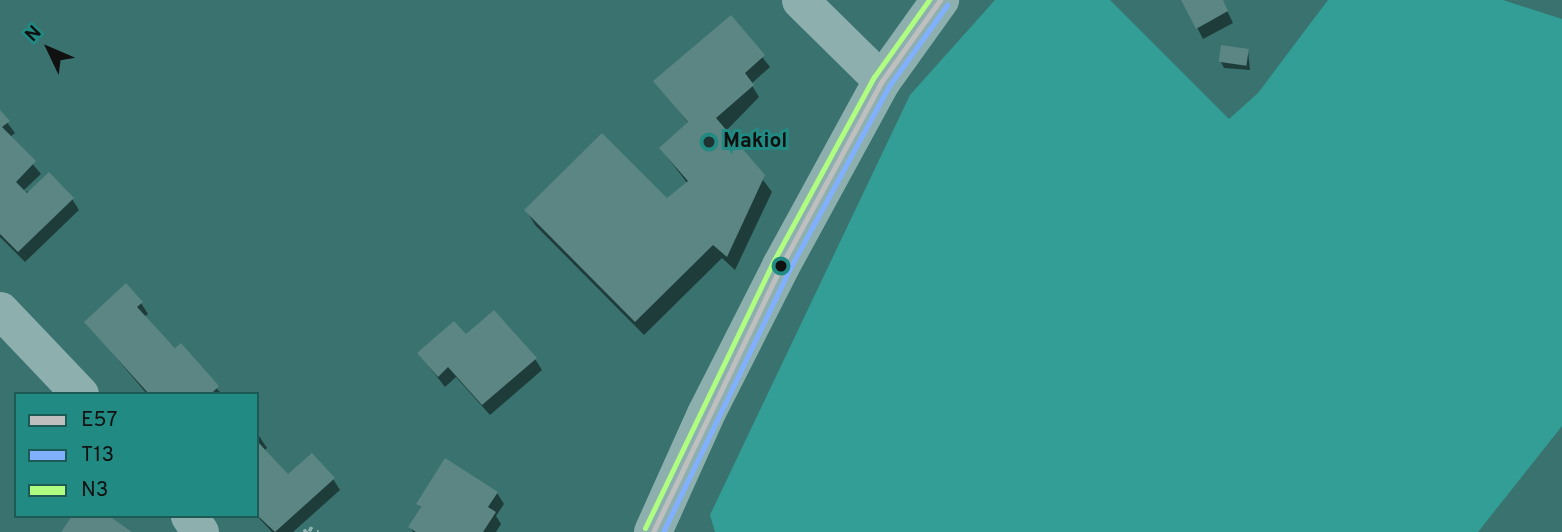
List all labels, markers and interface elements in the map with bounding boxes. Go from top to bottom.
north arrow [14,14,84,84]
text: N [21,21,47,48]
place label: Makiol [723,129,787,155]
marker: Makiol [701,134,717,150]
unlabelled marker [774,259,788,273]
legend [14,392,259,518]
text: E57 [81,407,117,434]
text: T13 [81,442,114,469]
text: N3 [81,477,109,504]

